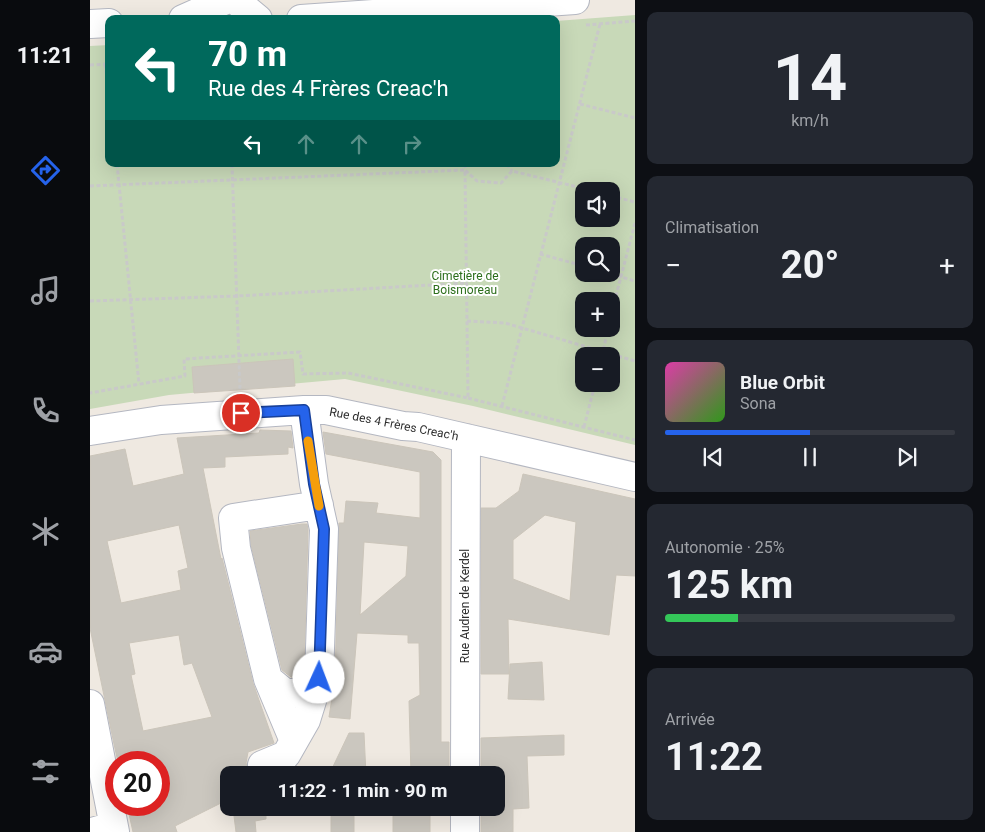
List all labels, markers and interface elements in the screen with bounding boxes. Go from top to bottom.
text: 70 m [208,34,287,75]
icon: left [125,35,190,100]
text: 14 [773,40,847,116]
text: 11:21 [17,43,73,68]
text: Rue des 4 Frères Creac'h [208,76,449,101]
text: km/h [791,111,829,130]
icon: left [239,130,267,158]
icon: ahead [292,130,320,158]
icon: ahead [345,130,373,158]
icon: right [398,130,426,158]
icon: directions [28,153,63,188]
map controls [575,182,620,392]
button: sound [575,182,620,227]
text: Climatisation [665,218,759,237]
button: search [575,237,620,282]
text: 20° [781,243,839,287]
text: − [665,249,681,282]
text: + [939,249,955,282]
park label: Cimetière de Boismoreau [431,269,499,297]
icon: music [28,273,63,308]
button: + [575,292,620,337]
button: − [575,347,620,392]
text: Blue Orbit [740,371,825,394]
pin [220,392,262,434]
icon: phone [28,393,63,428]
text: Sona [740,394,776,413]
icon: arrive [227,399,255,427]
street label: Rue des 4 Frères Creac'h [328,405,460,443]
icon: previous [699,443,727,471]
icon: pause [796,443,824,471]
icon: next [893,443,921,471]
icon: climate [28,514,63,549]
text: Autonomie · 25% [665,538,785,557]
street label: Rue Audren de Kerdel [458,549,472,663]
text: 125 km [665,563,793,607]
icon: car [28,634,63,669]
position arrow [292,651,344,703]
text: Arrivée [665,710,715,729]
text: 11:22 [665,735,763,779]
speed limit sign: 20 [105,751,170,816]
icon: filters [28,754,63,789]
text: 11:22 · 1 min · 90 m [277,779,448,802]

